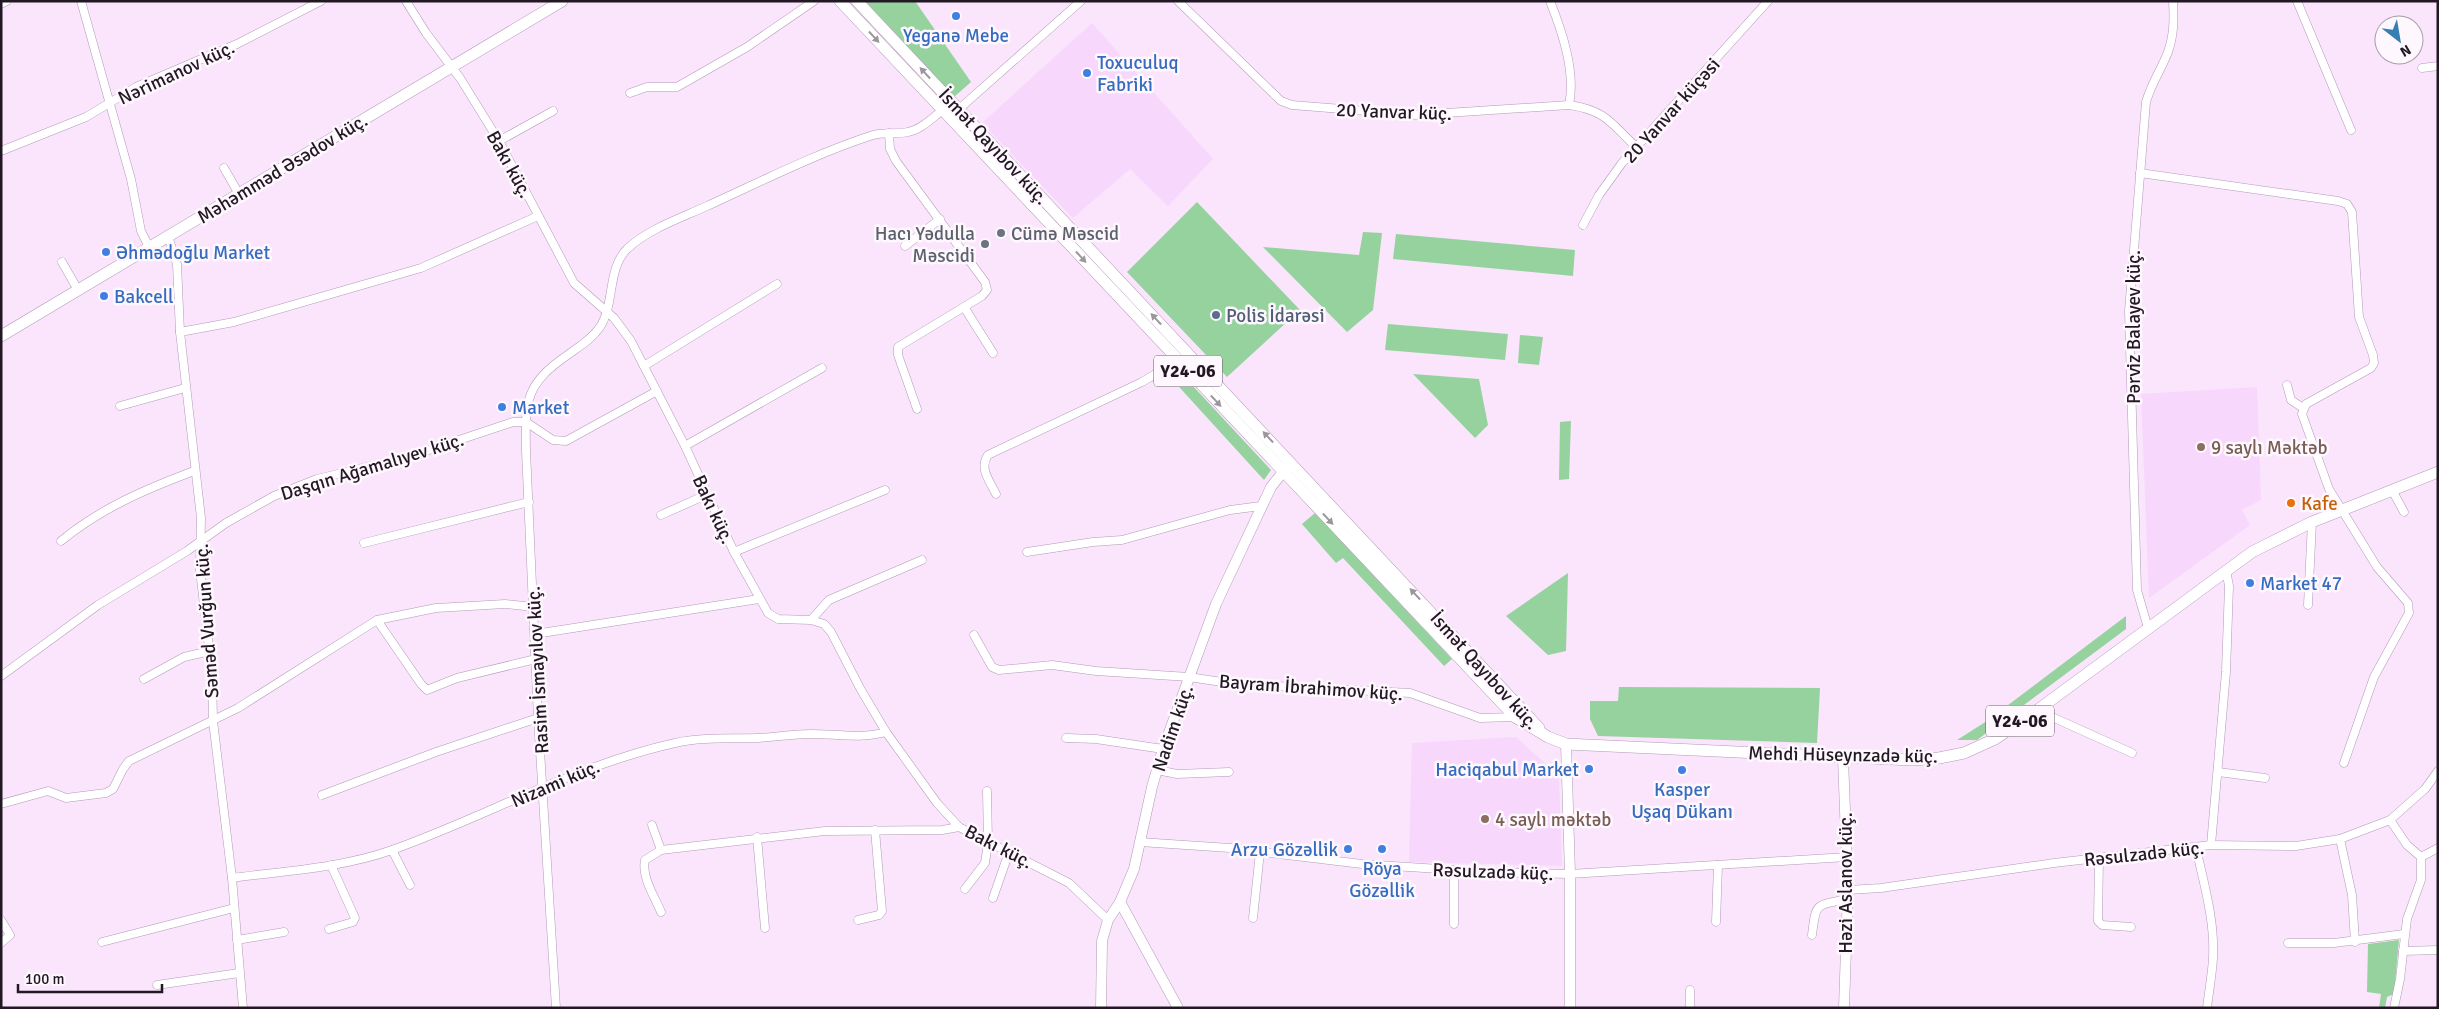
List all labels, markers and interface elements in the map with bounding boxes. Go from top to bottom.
marker: Yeganə Mebe [950,10,962,22]
north arrow [2374,15,2424,65]
place label: Yeganə Mebe [903,24,1009,48]
one-way arrow [868,30,880,42]
street label: Nərimanov küç. [114,35,239,110]
text: N [2397,41,2414,61]
place label: Toxuculuq Fabriki [1097,51,1179,97]
street label: 20 Yanvar küçəsi [1618,53,1726,169]
marker: Toxuculuq Fabriki [1081,67,1093,79]
one-way arrow [919,68,931,80]
street label: İsmət Qayıbov küç. [933,83,1054,210]
street label: 20 Yanvar küç. [1336,98,1452,126]
street label: Məhəmməd Əsədov küç. [193,108,372,229]
street label: Bakı küç. [481,127,537,202]
place label: Hacı Yədulla Məscidi [875,222,975,268]
place label: Cümə Məscid [1011,222,1119,246]
marker: Cümə Məscid [995,227,1007,239]
marker: Hacı Yədulla Məscidi [979,238,991,250]
place label: Əhmədoğlu Market [116,241,271,265]
marker: Əhmədoğlu Market [100,246,112,258]
one-way arrow [1075,250,1087,262]
street label: Pərviz Balayev küç. [2122,250,2146,404]
place label: Bakcell [114,285,174,309]
marker: Bakcell [98,290,110,302]
place label: Polis İdarəsi [1226,304,1325,328]
marker: Polis İdarəsi [1210,309,1222,321]
one-way arrow [1150,314,1162,326]
road number: Y24-06 [1154,356,1222,386]
one-way arrow [1210,394,1222,406]
place label: Market [512,396,570,420]
marker: Market [496,401,508,413]
street label: Daşqın Ağamalıyev küç. [278,428,467,506]
one-way arrow [1262,432,1274,444]
place label: 9 saylı Məktəb [2211,436,2327,460]
marker: 9 saylı Məktəb [2195,441,2207,453]
street label: Bakı küç. [687,471,739,548]
place label: Kafe [2301,492,2338,516]
marker: Kafe [2285,497,2297,509]
one-way arrow [1322,513,1334,525]
street label: Səməd Vurğun küç. [190,543,224,699]
place label: Market 47 [2260,572,2342,596]
marker: Market 47 [2244,577,2256,589]
street label: Rasim İsmayılov küç. [522,586,554,754]
one-way arrow [1409,588,1421,600]
street label: İsmət Qayıbov küç. [1425,607,1544,735]
street label: Bayram İbrahimov küç. [1218,670,1404,706]
street label: Nadim küç. [1147,682,1199,775]
road number: Y24-06 [1986,706,2054,736]
street label: Mehdi Hüseynzadə küç. [1748,741,1938,769]
street label: Nizami küç. [507,754,603,813]
place label: Haciqabul Market [1435,758,1579,782]
marker: Haciqabul Market [1583,763,1595,775]
marker: Kasper Uşaq Dükanı [1676,764,1688,776]
place label: Kasper Uşaq Dükanı [1631,778,1733,824]
place label: 4 saylı məktəb [1495,808,1611,832]
street label: Həzi Aslanov küç. [1834,812,1858,954]
marker: 4 saylı məktəb [1479,813,1491,825]
street label: Bakı küç. [960,820,1037,874]
street label: Rəsulzadə küç. [2083,836,2205,872]
place label: Arzu Gözəllik [1231,838,1338,862]
marker: Arzu Gözəllik [1342,843,1354,855]
marker: Röya Gözəllik [1376,843,1388,855]
place label: Röya Gözəllik [1349,857,1415,903]
street label: Rəsulzadə küç. [1432,858,1554,886]
scale bar [18,962,161,994]
text: 100 m [25,970,65,988]

